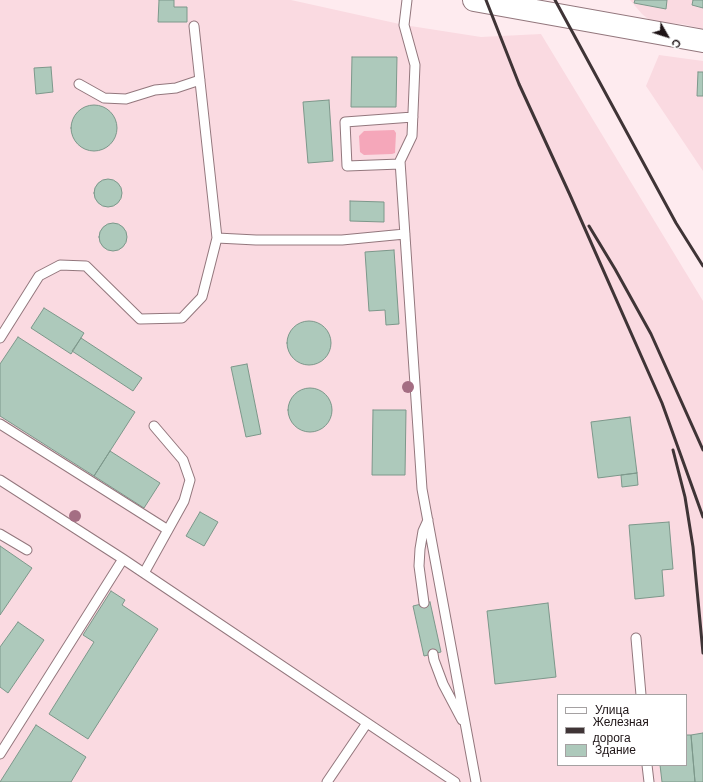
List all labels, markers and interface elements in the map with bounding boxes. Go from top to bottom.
north arrow [647,16,687,56]
text: С [668,36,684,51]
legend [557,694,687,766]
text: Улица [595,702,629,718]
text: Железная дорога [593,714,649,746]
text: Здание [595,742,636,758]

